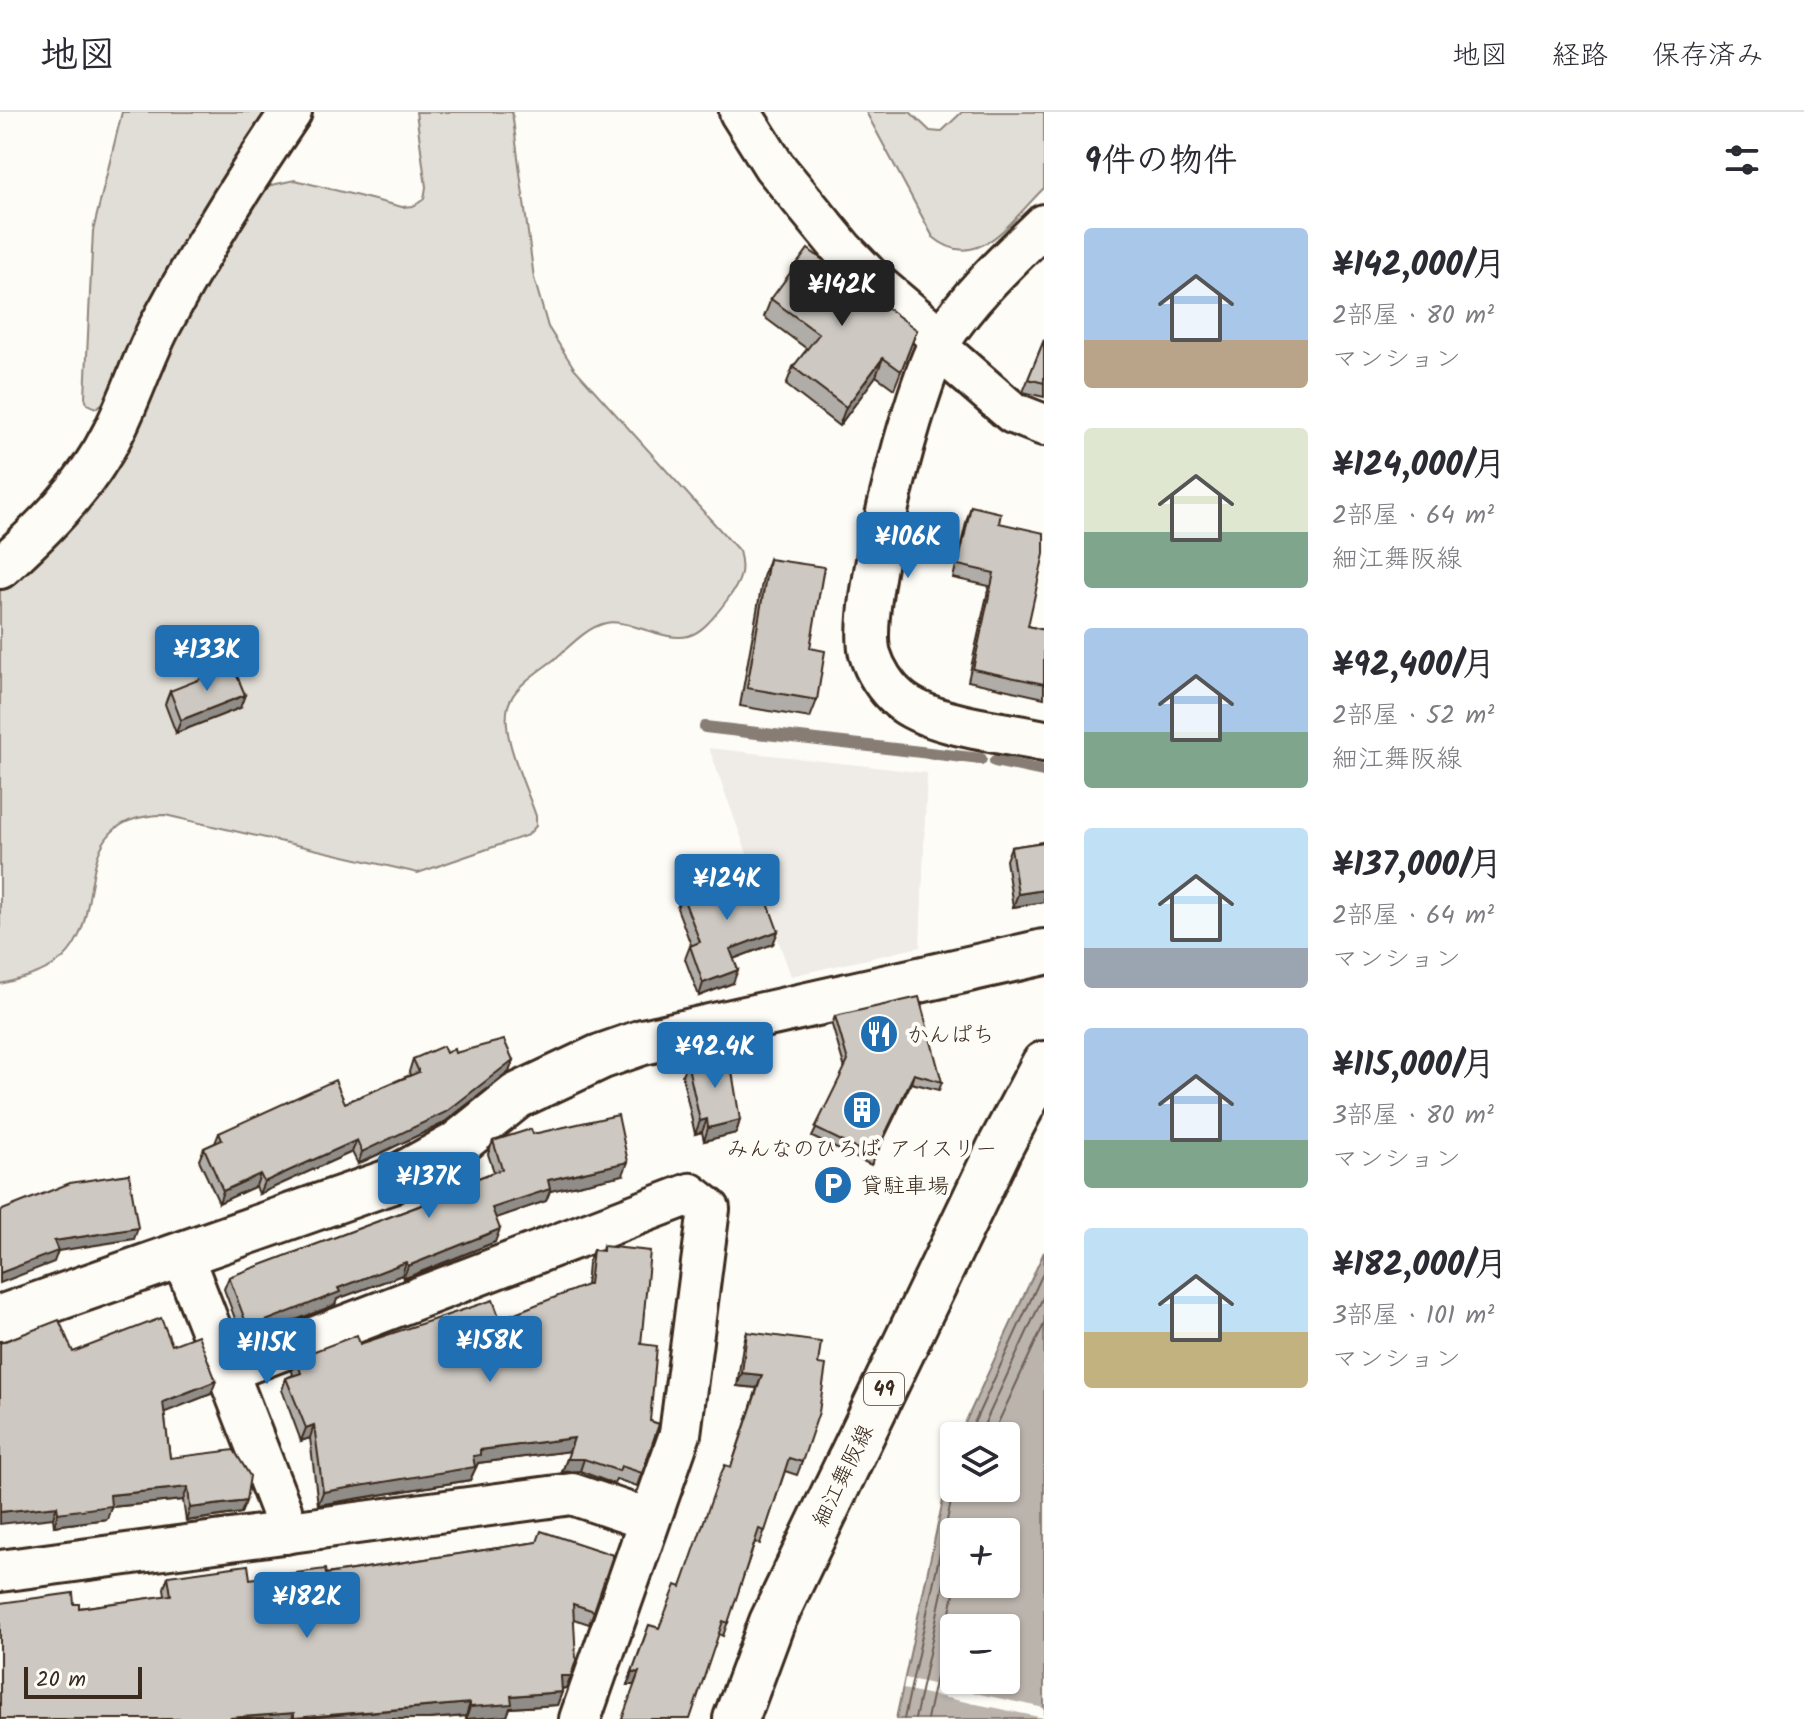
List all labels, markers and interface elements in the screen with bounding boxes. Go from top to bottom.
text: 地図 [40,27,116,87]
text: 地図 [1452,34,1508,79]
text: 経路 [1552,34,1608,79]
text: 保存済み [1652,34,1764,79]
text: 9件の物件 [1084,135,1237,189]
icon: filters [1720,138,1764,182]
text: ¥142,000/月 [1332,239,1506,293]
pin: ¥142K [786,260,898,328]
icon: home [1148,260,1244,356]
text: ¥142K [808,265,876,307]
text: 2部屋 · 80 m² [1332,295,1494,337]
text: マンション [1332,339,1461,381]
text: ¥124,000/月 [1332,439,1506,493]
icon: home [1148,460,1244,556]
text: 2部屋 · 64 m² [1332,495,1494,537]
pin: ¥106K [852,512,964,580]
text: ¥106K [875,517,941,559]
text: 細江舞阪線 [1332,539,1462,581]
pin: ¥133K [151,625,263,693]
text: ¥133K [173,630,241,672]
text: ¥92,400/月 [1332,639,1496,693]
icon: home [1148,660,1244,756]
text: 2部屋 · 52 m² [1332,695,1494,737]
text: 細江舞阪線 [1332,739,1462,781]
text: ¥137,000/月 [1332,839,1503,893]
pin: ¥124K [671,854,783,922]
text: ¥124K [693,859,761,901]
icon: home [1148,860,1244,956]
text: 2部屋 · 64 m² [1332,895,1494,937]
text: マンション [1332,939,1461,981]
restaurant icon: かんぱち [858,1013,900,1055]
place label: かんぱち [907,1019,995,1054]
pin: ¥92.4K [650,1022,780,1090]
text: ¥92.4K [675,1027,755,1069]
text: ¥115,000/月 [1332,1039,1495,1093]
icon: home [1148,1060,1244,1156]
building icon: みんなのひろば アイスリー [841,1089,883,1131]
text: 3部屋 · 80 m² [1332,1095,1494,1137]
place label: みんなのひろば アイスリー [727,1133,997,1168]
text: マンション [1332,1139,1461,1181]
pin: ¥137K [373,1152,485,1220]
text: ¥137K [396,1157,462,1199]
parking icon: 貸駐車場 [812,1164,854,1206]
place label: 貸駐車場 [861,1170,949,1205]
text: ¥182,000/月 [1332,1239,1508,1293]
icon: home [1148,1260,1244,1356]
text: 3部屋 · 101 m² [1332,1295,1494,1337]
pin: ¥158K [434,1316,546,1384]
pin: ¥115K [211,1318,323,1386]
text: ¥158K [456,1321,524,1363]
text: ¥115K [237,1323,297,1365]
text: マンション [1332,1339,1461,1381]
road number: 49 [864,1373,904,1405]
street label: 細江舞阪線 [804,1419,884,1533]
map controls [940,1422,1020,1694]
button: layers [940,1422,1020,1502]
button: + [940,1518,1020,1598]
pin: ¥182K [251,1572,363,1640]
text: ¥182K [272,1577,342,1619]
button: − [940,1614,1020,1694]
scale bar [24,1663,142,1699]
text: 20 m [36,1663,86,1698]

